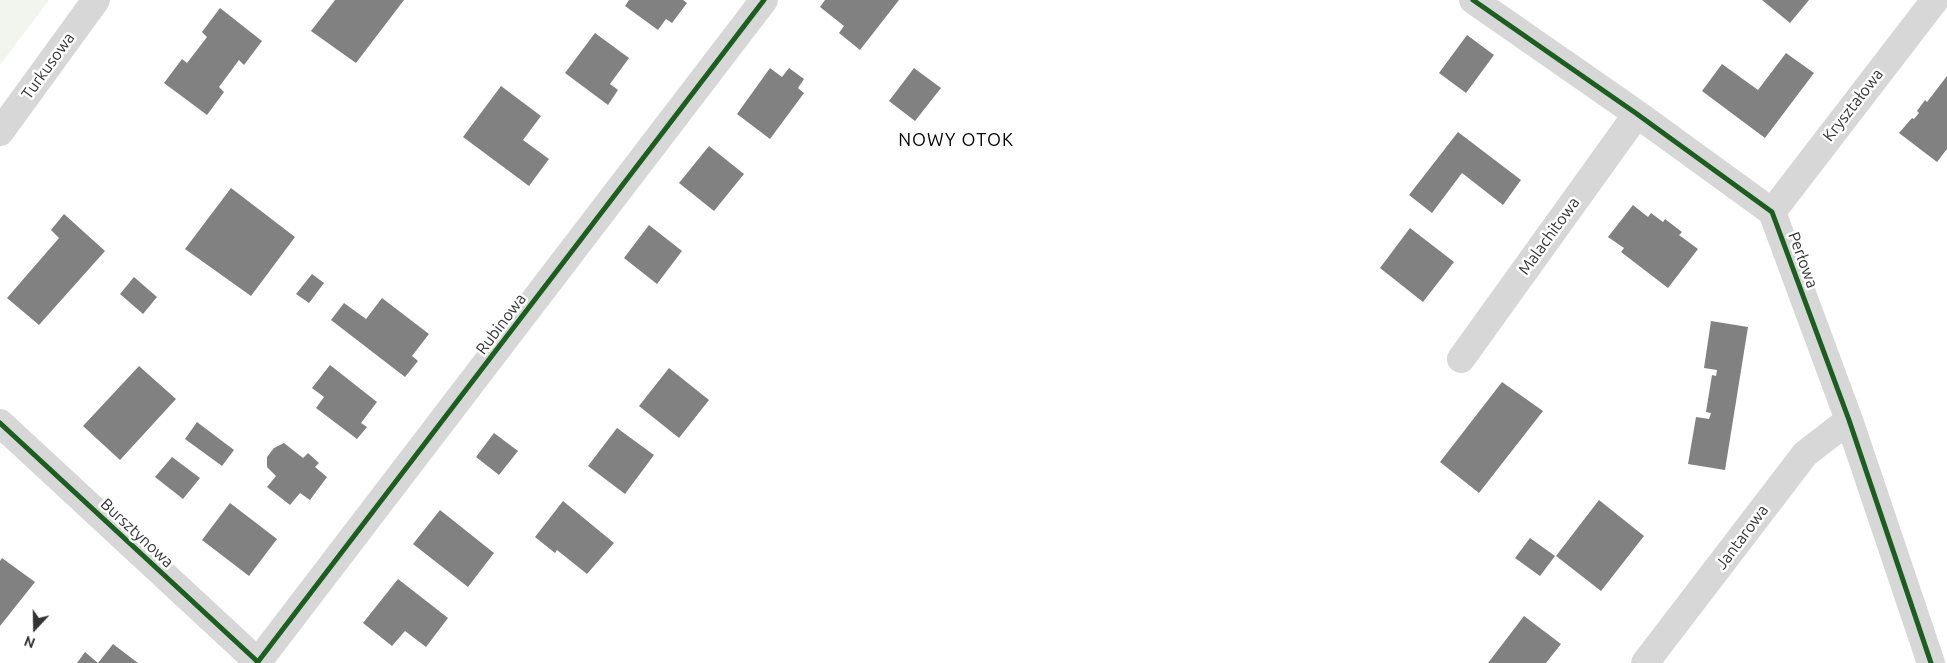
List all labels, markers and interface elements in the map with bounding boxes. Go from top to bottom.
street label: Turkusowa [17,29,79,103]
street label: Kryształowa [1819,65,1887,145]
district label: NOWY OTOK [897,129,1015,151]
street label: Malachitowa [1514,193,1584,279]
street label: Perłowa [1784,229,1822,291]
street label: Rubinowa [472,290,530,358]
street label: Bursztynowa [97,494,177,572]
street label: Jantarowa [1712,501,1772,573]
north arrow [10,603,60,653]
text: N [22,633,37,651]

